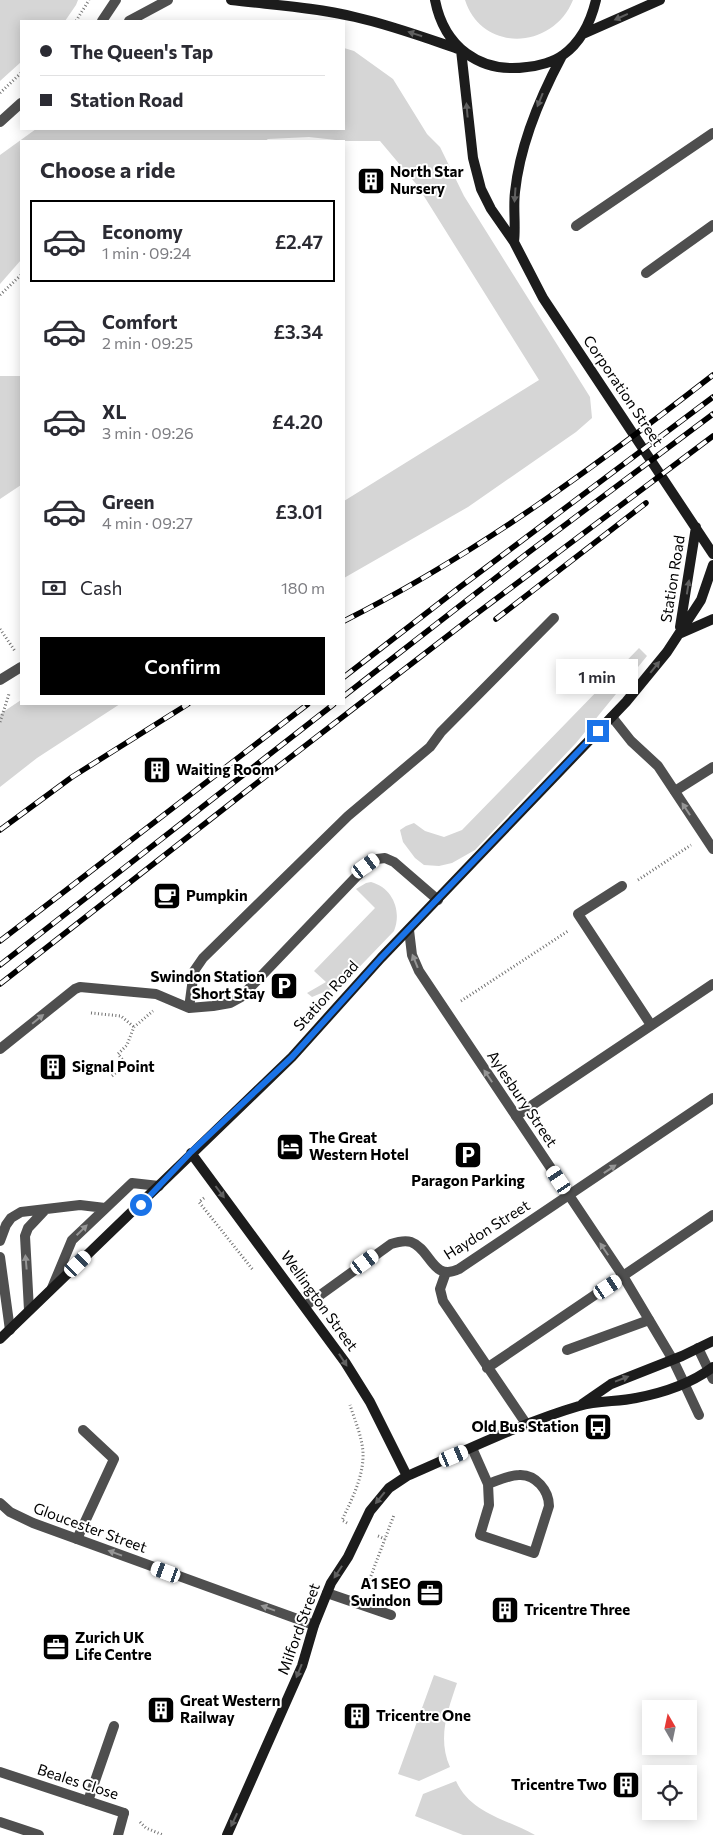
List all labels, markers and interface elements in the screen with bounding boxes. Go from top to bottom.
one-way arrow [614,13,628,21]
one-way arrow [407,30,422,37]
text: The Queen's Tap [70,40,213,63]
text: Station Road [70,88,183,111]
one-way arrow [536,93,544,107]
one-way arrow [462,102,470,118]
text: Choose a ride [40,156,175,183]
place label: North Star Nursery [390,162,464,197]
building icon: North Star Nursery [356,166,386,196]
one-way arrow [511,187,519,203]
icon: car [42,219,87,264]
text: Economy [102,220,183,243]
text: £2.47 [275,230,323,253]
text: 1 min · 09:24 [102,243,191,262]
icon: car [42,309,87,354]
text: Comfort [102,310,178,333]
text: £3.34 [273,320,323,343]
street label: Corporation Street [580,332,668,449]
text: 2 min · 09:25 [102,333,193,352]
icon: car [42,399,87,444]
text: XL [102,400,127,423]
text: £4.20 [272,410,323,433]
text: 3 min · 09:26 [102,423,194,442]
icon: car [42,489,87,534]
text: Green [102,490,154,513]
text: £3.01 [275,500,323,523]
text: 4 min · 09:27 [102,513,193,532]
street label: Station Road [656,534,688,624]
icon: cash [40,574,68,602]
text: Cash [80,576,122,599]
text: 180 m [281,578,325,597]
one-way arrow [684,579,692,595]
button: Confirm [40,637,325,695]
callout: 1 min [557,658,639,694]
one-way arrow [650,661,661,674]
text: 1 min [578,667,616,686]
route end [587,720,609,742]
building icon: Waiting Room [142,755,172,785]
place label: Waiting Room [176,760,274,778]
one-way arrow [682,802,691,815]
car [349,851,382,881]
cafe icon: Pumpkin [152,881,182,911]
place label: Pumpkin [186,886,248,904]
one-way arrow [411,954,419,968]
street label: Station Road [289,957,361,1034]
place label: Swindon Station Short Stay [151,967,266,1002]
parking icon: Swindon Station Short Stay [269,971,299,1001]
one-way arrow [31,1013,44,1024]
street label: Aylesbury Street [484,1047,562,1150]
building icon: Signal Point [38,1052,68,1082]
place label: Signal Point [72,1057,155,1075]
one-way arrow [483,1069,493,1083]
place label: The Great Western Hotel [309,1128,409,1163]
hotel icon: The Great Western Hotel [275,1132,305,1162]
parking icon: Paragon Parking [453,1140,483,1170]
car [544,1163,573,1197]
one-way arrow [603,1164,616,1174]
place label: Paragon Parking [411,1171,525,1189]
one-way arrow [214,1185,225,1198]
route start [130,1194,152,1216]
street label: Haydon Street [440,1196,533,1263]
one-way arrow [76,1224,88,1236]
one-way arrow [599,1242,609,1255]
street label: Wellington Street [277,1247,362,1354]
car [348,1247,381,1277]
car [61,1248,94,1280]
one-way arrow [22,1254,30,1270]
car [591,1272,624,1302]
one-way arrow [338,1353,348,1366]
one-way arrow [615,1375,630,1383]
bus stop icon: Old Bus Station [583,1412,613,1442]
place label: Old Bus Station [471,1417,579,1435]
car [437,1443,470,1469]
one-way arrow [374,1492,385,1505]
street label: Gloucester Street [31,1498,150,1556]
one-way arrow [108,1549,123,1556]
car [149,1560,182,1584]
one-way arrow [334,1565,343,1579]
place label: A1 SEO Swindon [351,1574,411,1609]
office icon: A1 SEO Swindon [415,1578,445,1608]
street label: Milford Street [273,1580,323,1677]
building icon: Tricentre Three [490,1595,520,1625]
place label: Tricentre Three [524,1600,630,1618]
one-way arrow [261,1604,276,1611]
place label: Zurich UK Life Centre [75,1628,152,1663]
office icon: Zurich UK Life Centre [41,1632,71,1662]
one-way arrow [295,1664,303,1678]
place label: Great Western Railway [180,1691,280,1726]
building icon: Great Western Railway [146,1695,176,1725]
north arrow [642,1700,698,1755]
map controls [642,1700,697,1820]
building icon: Tricentre One [342,1701,372,1731]
place label: Tricentre One [376,1706,471,1724]
street label: Beales Close [35,1759,121,1803]
button: locate [642,1765,697,1820]
building icon: Tricentre Two [611,1770,641,1800]
place label: Tricentre Two [511,1775,607,1793]
one-way arrow [230,1813,238,1827]

